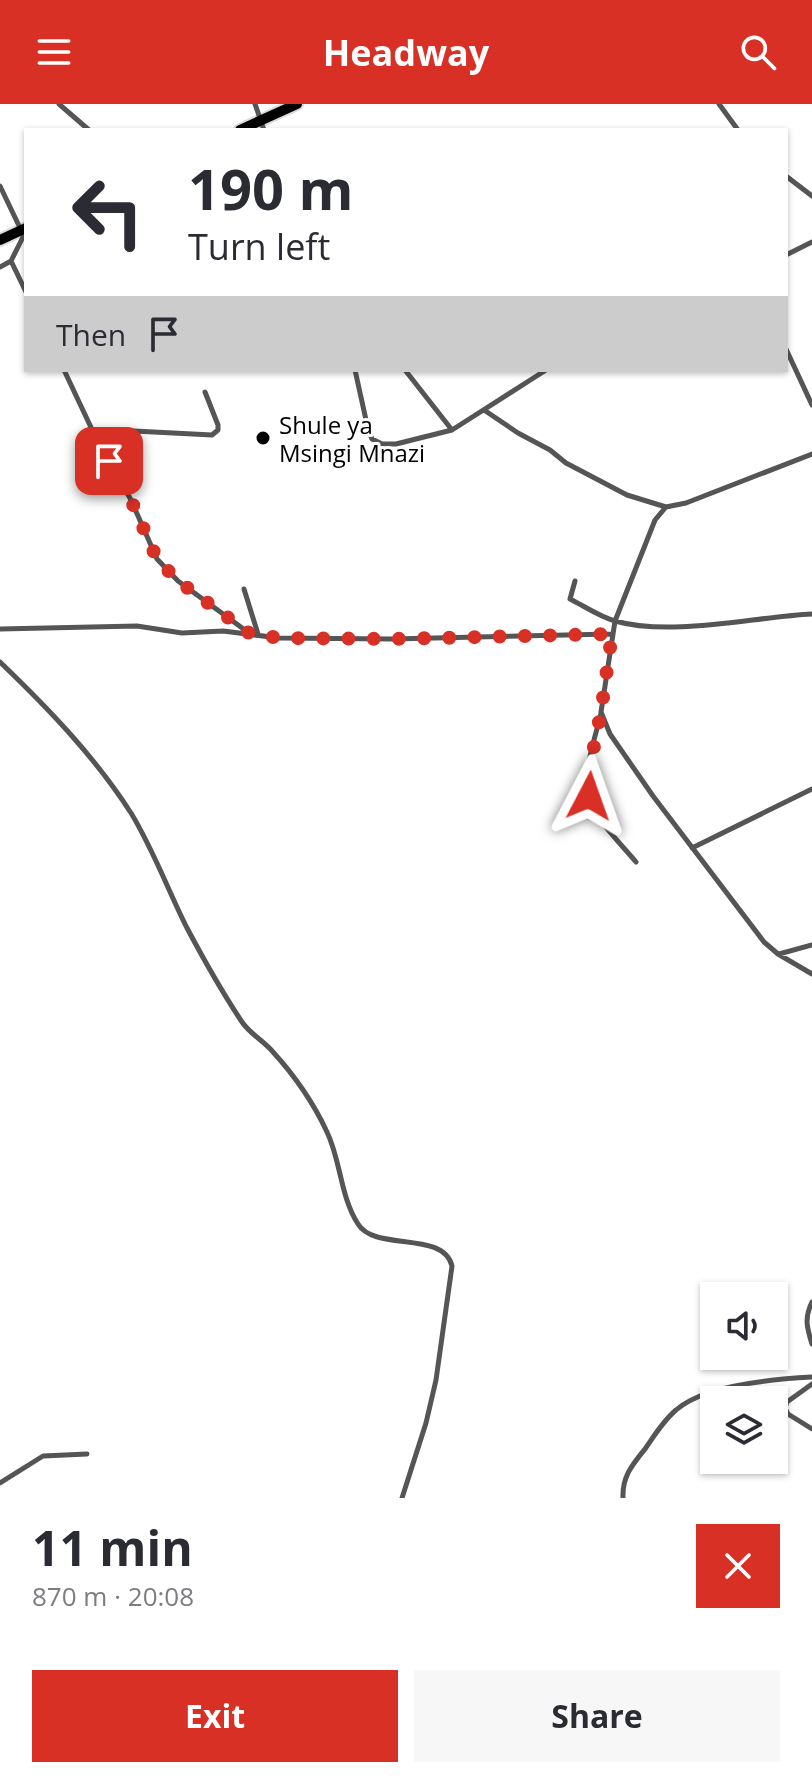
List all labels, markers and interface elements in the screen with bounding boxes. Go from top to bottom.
text: Headway [323,28,489,77]
icon: menu [32,30,76,74]
icon: search [736,30,780,74]
text: 190 m [188,150,354,226]
icon: left [56,160,160,264]
text: Turn left [188,222,330,271]
icon: arrive [142,312,186,356]
text: Then [56,314,126,355]
place label: Shule ya Msingi Mnazi [279,408,425,469]
pin [75,427,143,495]
marker: Shule ya Msingi Mnazi [254,429,272,447]
icon: arrive [87,439,131,483]
position arrow [547,754,631,838]
map controls [700,1282,788,1474]
button: sound [700,1282,788,1370]
button: layers [700,1386,788,1474]
text: 11 min [32,1515,193,1580]
button: close [696,1524,780,1608]
text: 870 m · 20:08 [32,1578,194,1614]
button: Exit [32,1670,398,1762]
button: Share [414,1670,780,1762]

